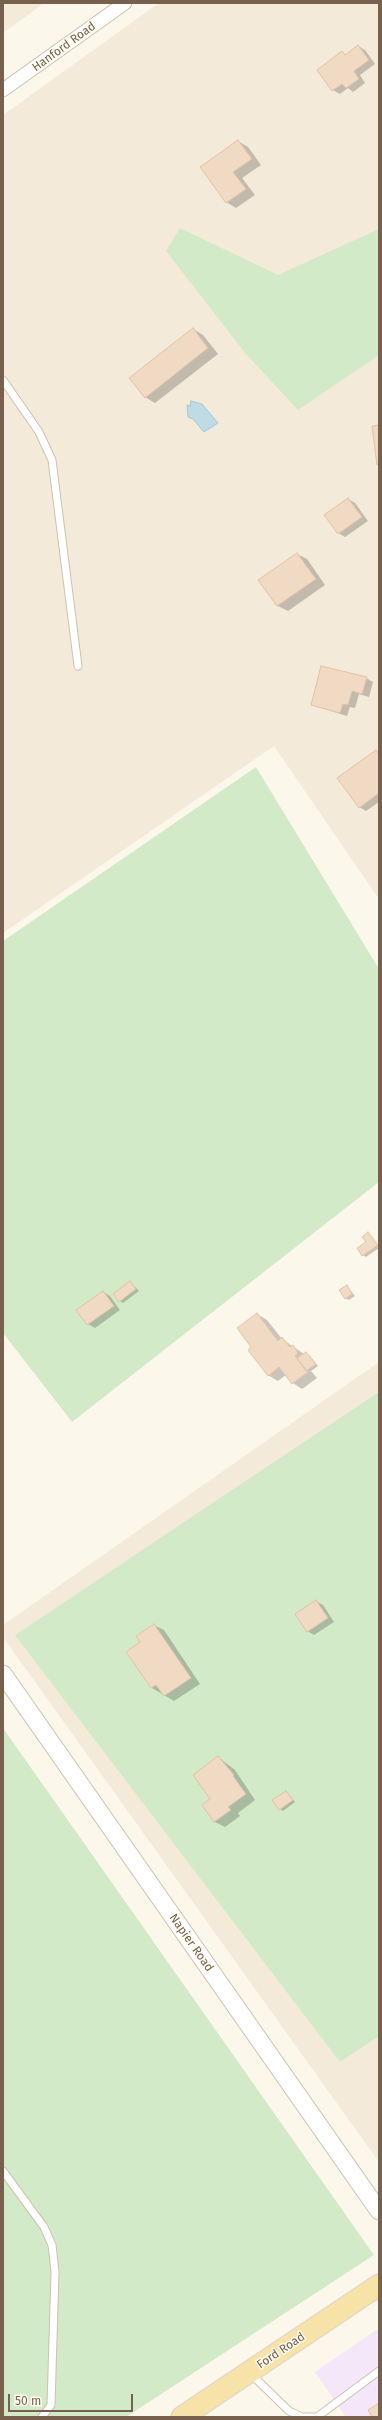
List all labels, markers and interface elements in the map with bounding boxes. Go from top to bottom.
street label: Hanford Road [29,19,99,75]
street label: Napier Road [166,1911,216,1975]
street label: Ford Road [254,2330,308,2372]
scale bar [10,2386,135,2412]
text: 50 m [15,2394,41,2408]

